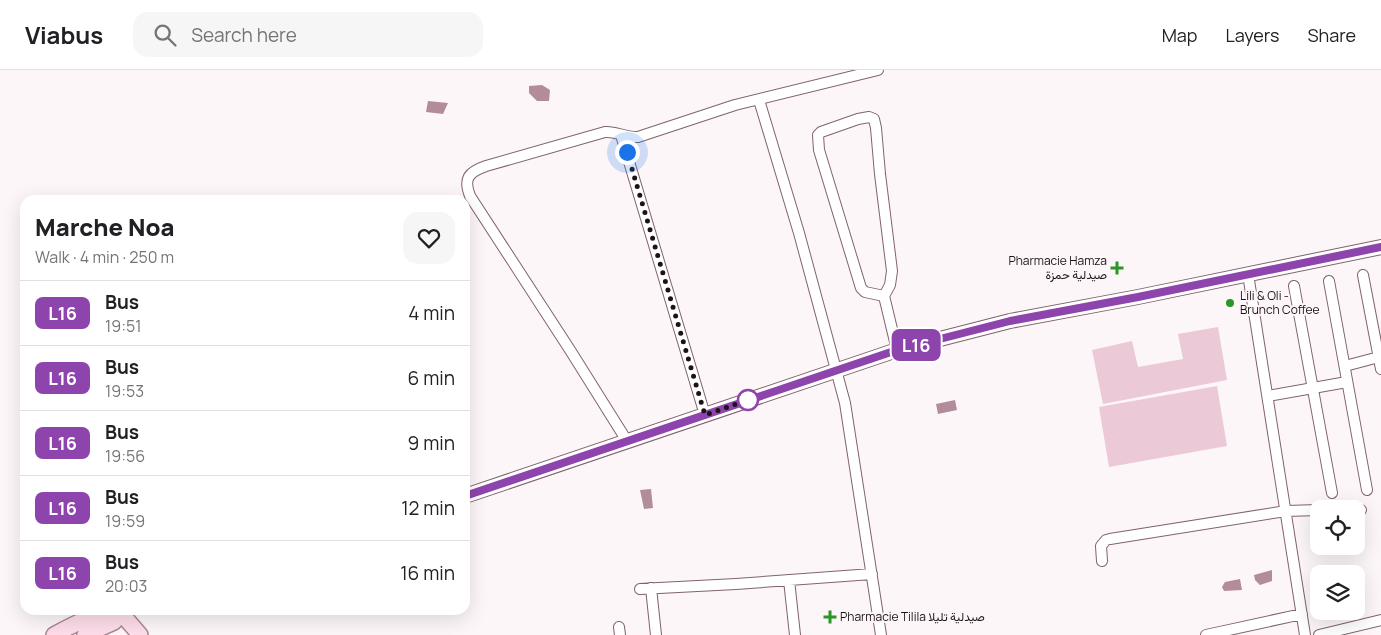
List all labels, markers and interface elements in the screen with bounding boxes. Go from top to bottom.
search box [133,12,483,57]
text: Viabus [25,18,103,51]
icon: search [151,21,179,49]
text: Search here [191,22,297,48]
text: Map [1162,23,1197,47]
text: Layers [1225,23,1279,47]
text: Share [1307,23,1356,47]
your location [615,140,640,165]
text: Marche Noa [35,210,174,243]
button: heart [403,212,455,264]
text: Walk · 4 min · 250 m [35,246,174,268]
place label: Pharmacie Hamza صيدلية حمزة [1008,252,1107,283]
marker: Pharmacie Hamza صيدلية حمزة [1111,262,1123,274]
place label: Lili & Oli - Brunch Coffee [1240,287,1320,318]
text: Bus [105,289,139,315]
marker: Lili & Oli - Brunch Coffee [1224,297,1236,309]
text: 4 min [408,300,455,326]
text: L16 [48,301,77,325]
text: 19:51 [105,315,141,337]
line badge: L16 [887,329,945,361]
text: L16 [902,333,930,357]
text: Bus [105,354,139,380]
text: 6 min [408,365,455,391]
text: L16 [48,366,77,390]
text: 19:53 [105,380,144,402]
unlabelled marker [737,389,759,411]
text: Bus [105,419,139,445]
text: 9 min [408,430,455,456]
text: L16 [48,431,77,455]
text: 19:56 [105,445,145,467]
text: Bus [105,484,139,510]
text: 12 min [401,495,455,521]
text: L16 [48,496,77,520]
map controls [1310,500,1365,620]
button: locate [1310,500,1365,555]
text: 19:59 [105,510,145,532]
text: Bus [105,549,139,575]
text: 16 min [400,560,455,586]
text: L16 [48,561,77,585]
button: layers [1310,565,1365,620]
text: 20:03 [105,575,147,597]
place label: Pharmacie Tilila صيدلية تليلا [840,608,985,625]
marker: Pharmacie Tilila صيدلية تليلا [824,611,836,623]

